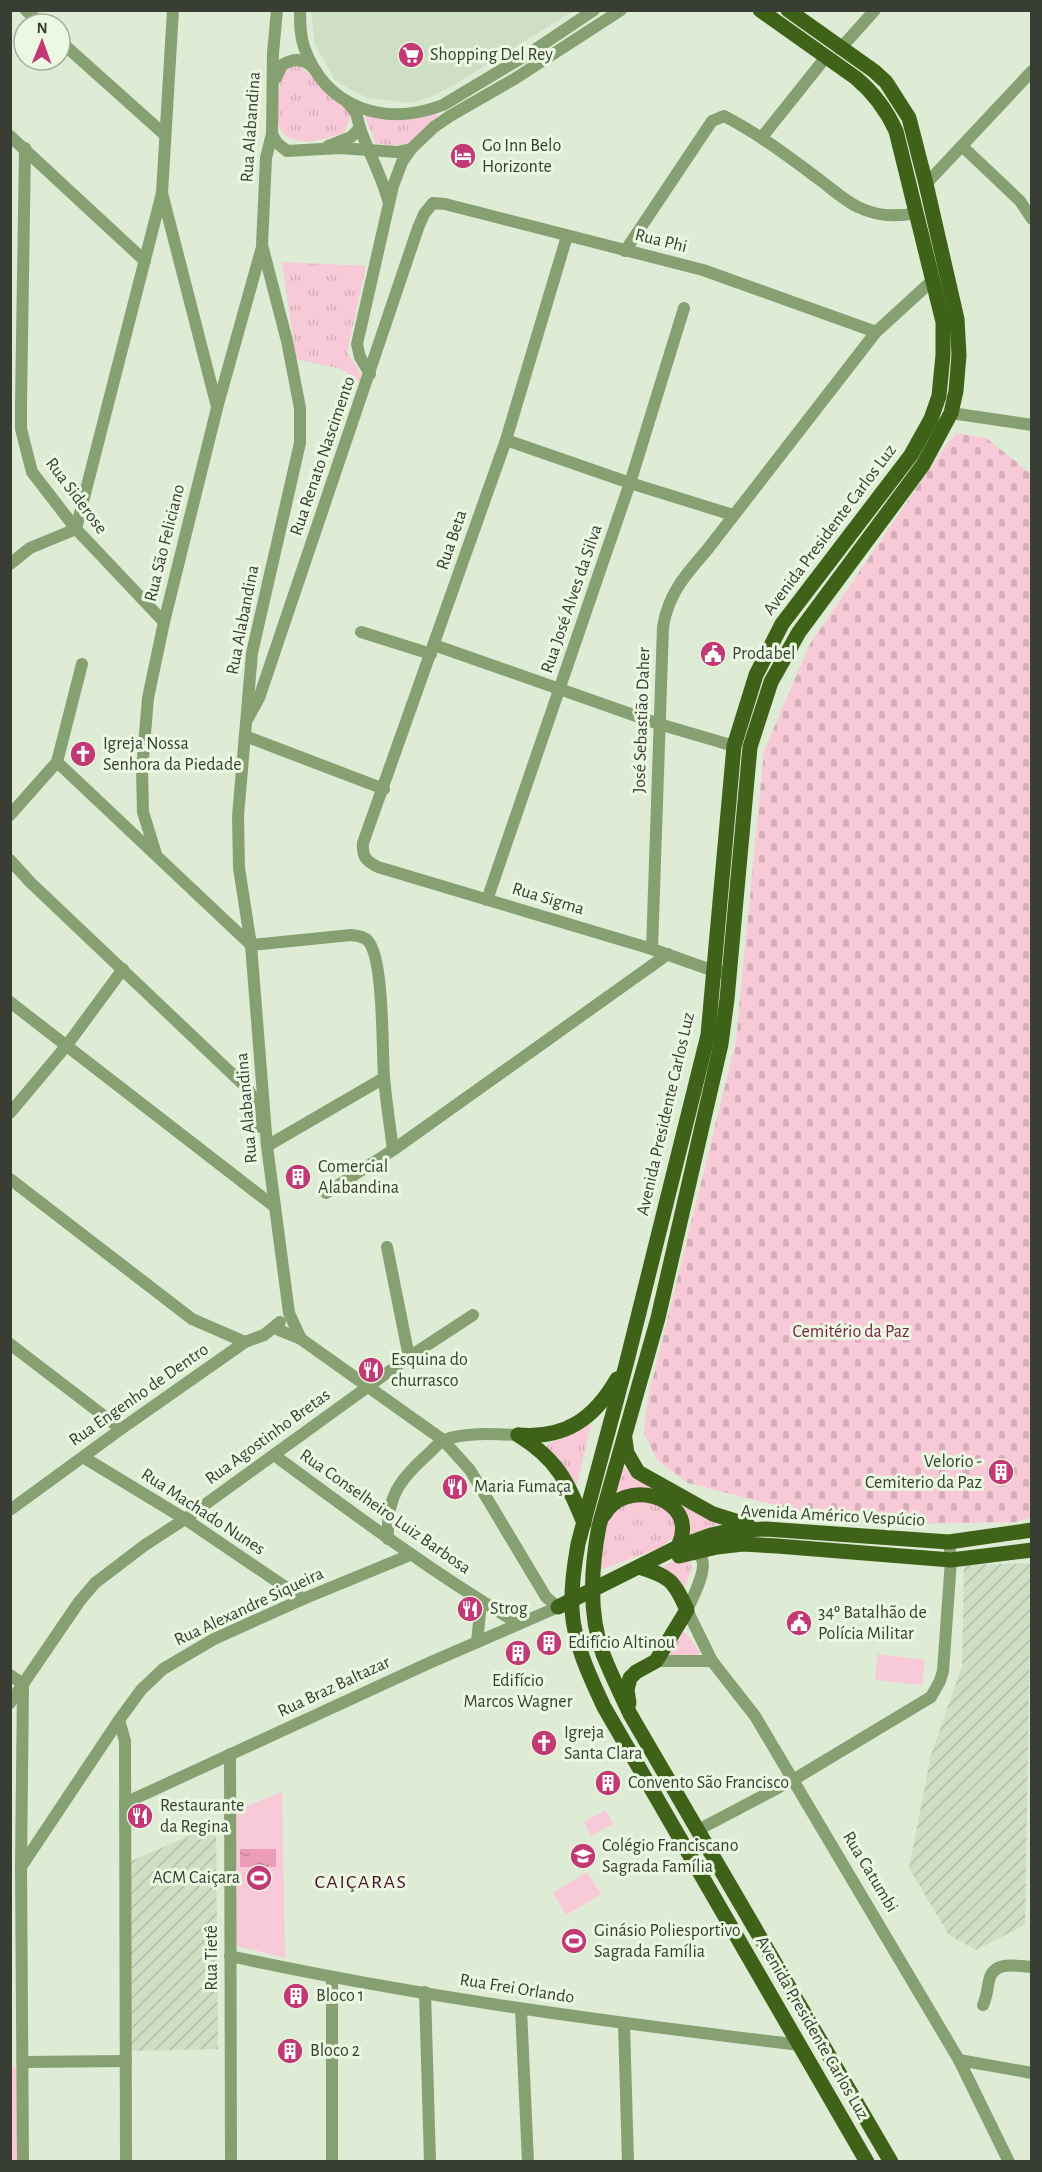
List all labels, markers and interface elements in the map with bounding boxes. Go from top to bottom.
north arrow [12,12,72,72]
text: N [37,20,48,36]
supermarket icon: Shopping Del Rey [396,40,426,70]
place label: Shopping Del Rey [430,46,553,64]
street label: Rua Alabandina [238,71,264,183]
place label: Go Inn Belo Horizonte [482,137,561,176]
hotel icon: Go Inn Belo Horizonte [448,141,478,171]
street label: Rua Phi [633,226,689,256]
street label: Rua Renato Nascimento [287,374,359,538]
street label: Avenida Presidente Carlos Luz [760,441,900,619]
street label: Rua Siderose [42,455,110,537]
street label: Rua São Feliciano [142,482,188,603]
street label: Rua Beta [433,508,471,572]
street label: Rua José Alves da Silva [538,522,606,676]
street label: Rua Alabandina [224,564,262,676]
public building icon: Prodabel [698,639,728,669]
place label: Prodabel [732,645,795,663]
street label: José Sebastião Daher [630,646,654,793]
place label: Igreja Nossa Senhora da Piedade [103,735,242,774]
church icon: Igreja Nossa Senhora da Piedade [68,739,98,769]
street label: Rua Sigma [510,880,586,918]
street label: Avenida Presidente Carlos Luz [634,1011,698,1217]
street label: Rua Alabandina [233,1052,261,1164]
place label: Comercial Alabandina [318,1158,399,1197]
building icon: Comercial Alabandina [283,1162,313,1192]
park label: Cemitério da Paz [792,1323,910,1341]
street label: Rua Engenho de Dentro [66,1340,212,1450]
place label: Esquina do churrasco [391,1351,468,1390]
restaurant icon: Esquina do churrasco [356,1355,386,1385]
street label: Rua Agostinho Bretas [202,1386,334,1488]
street label: Rua Conselheiro Luiz Barbosa [296,1446,474,1578]
place label: Velorio - Cemiterio da Paz [865,1453,982,1492]
building icon: Velorio - Cemiterio da Paz [986,1457,1016,1487]
street label: Rua Machado Nunes [138,1465,268,1559]
restaurant icon: Maria Fumaça [440,1472,470,1502]
place label: Maria Fumaça [474,1478,571,1496]
street label: Avenida Américo Vespúcio [740,1502,926,1530]
street label: Rua Alexandre Siqueira [172,1565,326,1649]
restaurant icon: Strog [455,1594,485,1624]
place label: Strog [490,1600,528,1618]
place label: 34º Batalhão de Polícia Militar [818,1604,927,1643]
public building icon: 34º Batalhão de Polícia Militar [784,1608,814,1638]
building icon: Edifício Altinou [534,1628,564,1658]
place label: Edifício Altinou [568,1634,675,1652]
building icon: Edifício Marcos Wagner [503,1638,533,1668]
street label: Rua Braz Baltazar [275,1653,393,1721]
place label: Edifício Marcos Wagner [464,1672,573,1711]
place label: Igreja Santa Clara [564,1724,642,1763]
church icon: Igreja Santa Clara [529,1728,559,1758]
building icon: Convento São Francisco [593,1768,623,1798]
place label: Convento São Francisco [628,1774,789,1792]
place label: Restaurante da Regina [160,1797,244,1836]
restaurant icon: Restaurante da Regina [125,1801,155,1831]
street label: Rua Catumbi [839,1829,901,1915]
place label: Colégio Franciscano Sagrada Família [602,1837,739,1876]
school or university icon: Colégio Franciscano Sagrada Família [568,1841,598,1871]
sports icon: ACM Caiçara [244,1863,274,1893]
place label: ACM Caiçara [152,1869,240,1887]
district label: CAIÇARAS [314,1872,408,1892]
place label: Ginásio Poliesportivo Sagrada Família [594,1922,741,1961]
street label: Rua Tietê [203,1925,221,1991]
sports icon: Ginásio Poliesportivo Sagrada Família [559,1926,589,1956]
street label: Avenida Presidente Carlos Luz [752,1933,872,2123]
street label: Rua Frei Orlando [458,1971,576,2007]
building icon: Bloco 1 [281,1981,311,2011]
place label: Bloco 1 [316,1987,364,2005]
building icon: Bloco 2 [275,2036,305,2066]
place label: Bloco 2 [310,2042,360,2060]

